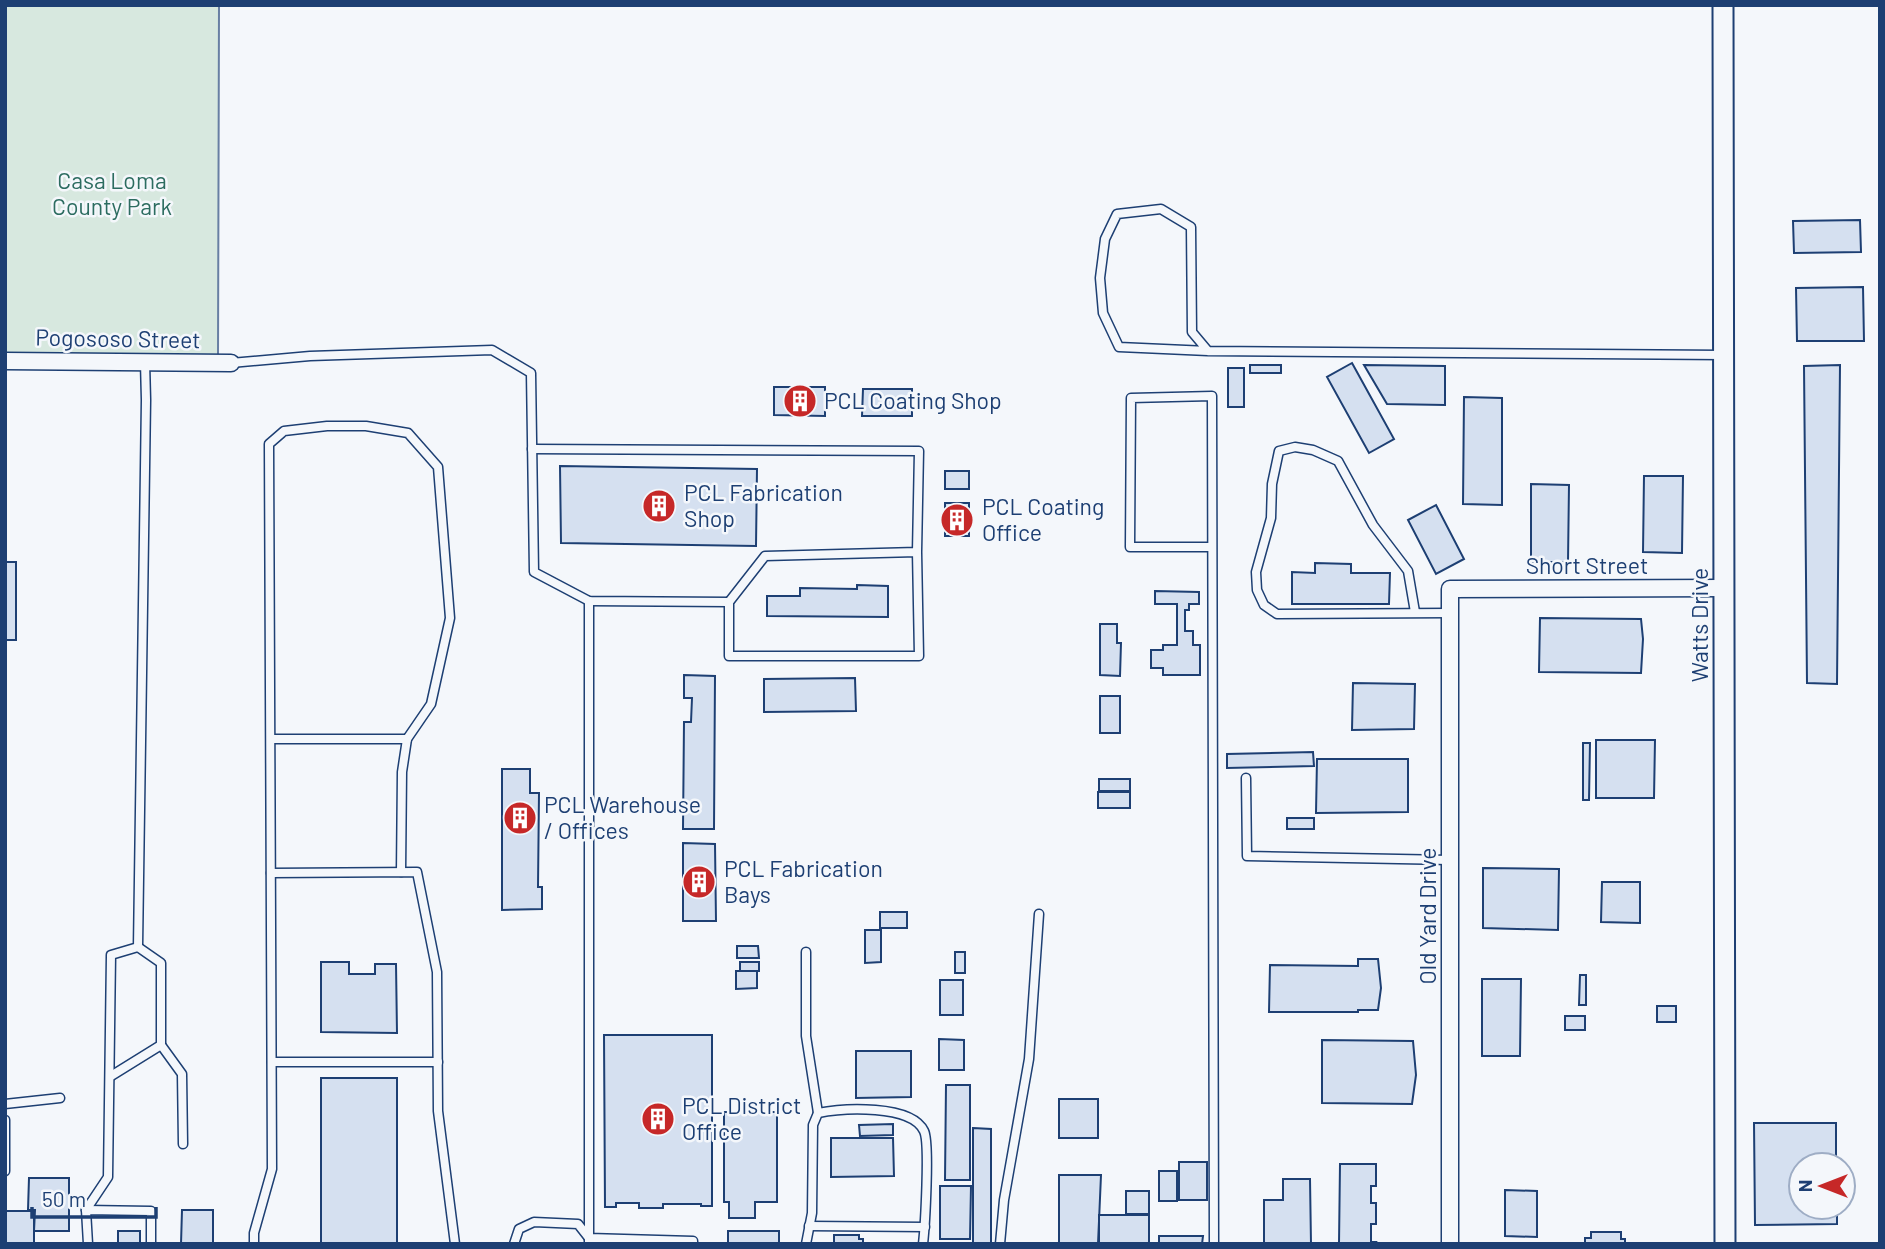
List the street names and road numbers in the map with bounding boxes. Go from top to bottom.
street label: Pogososo Street [35,323,201,353]
street label: Short Street [1526,551,1648,579]
street label: Watts Drive [1685,568,1713,682]
street label: Old Yard Drive [1413,847,1441,985]

